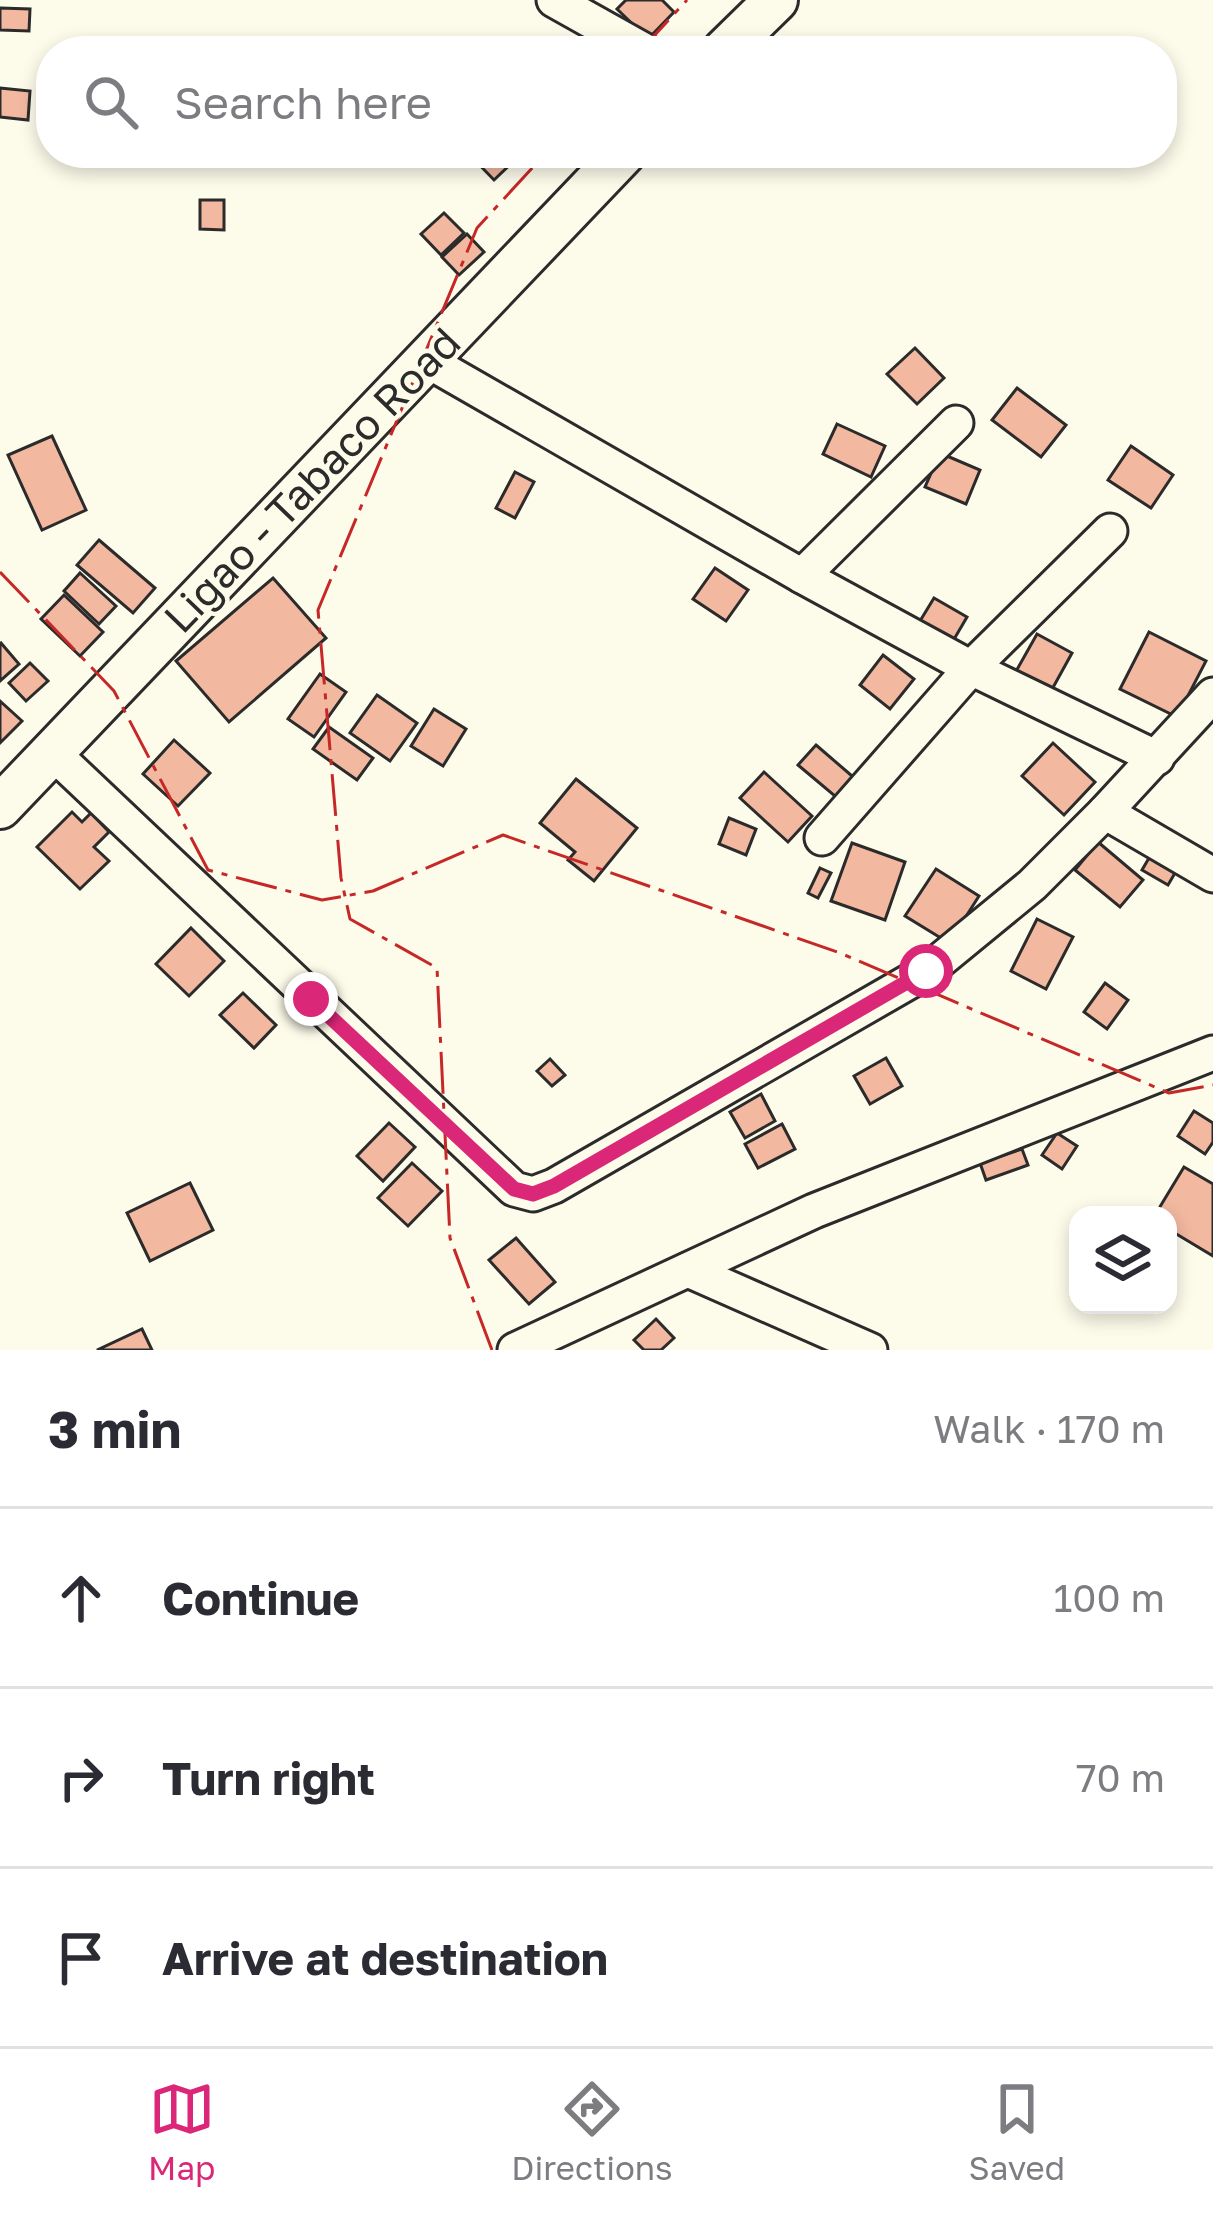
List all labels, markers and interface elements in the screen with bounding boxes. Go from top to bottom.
search box [36,36,1177,168]
icon: search [78,69,144,135]
text: Search here [174,75,432,129]
street label: Ligao - Tabaco Road [153,317,470,642]
route start [899,944,953,998]
route end [284,972,338,1026]
map controls [1069,1206,1177,1314]
button: layers [1069,1206,1177,1314]
text: 3 min [48,1398,181,1459]
text: Walk · 170 m [933,1405,1165,1452]
icon: ahead [48,1565,114,1631]
text: Continue [162,1571,359,1625]
text: 100 m [1053,1574,1165,1621]
icon: right [48,1745,114,1811]
text: Turn right [162,1751,375,1805]
text: 70 m [1076,1754,1165,1801]
icon: arrive [48,1925,114,1991]
text: Arrive at destination [162,1931,608,1985]
tab: Map [148,2076,215,2187]
tab: Directions [511,2076,673,2187]
tab: Saved [969,2076,1065,2187]

